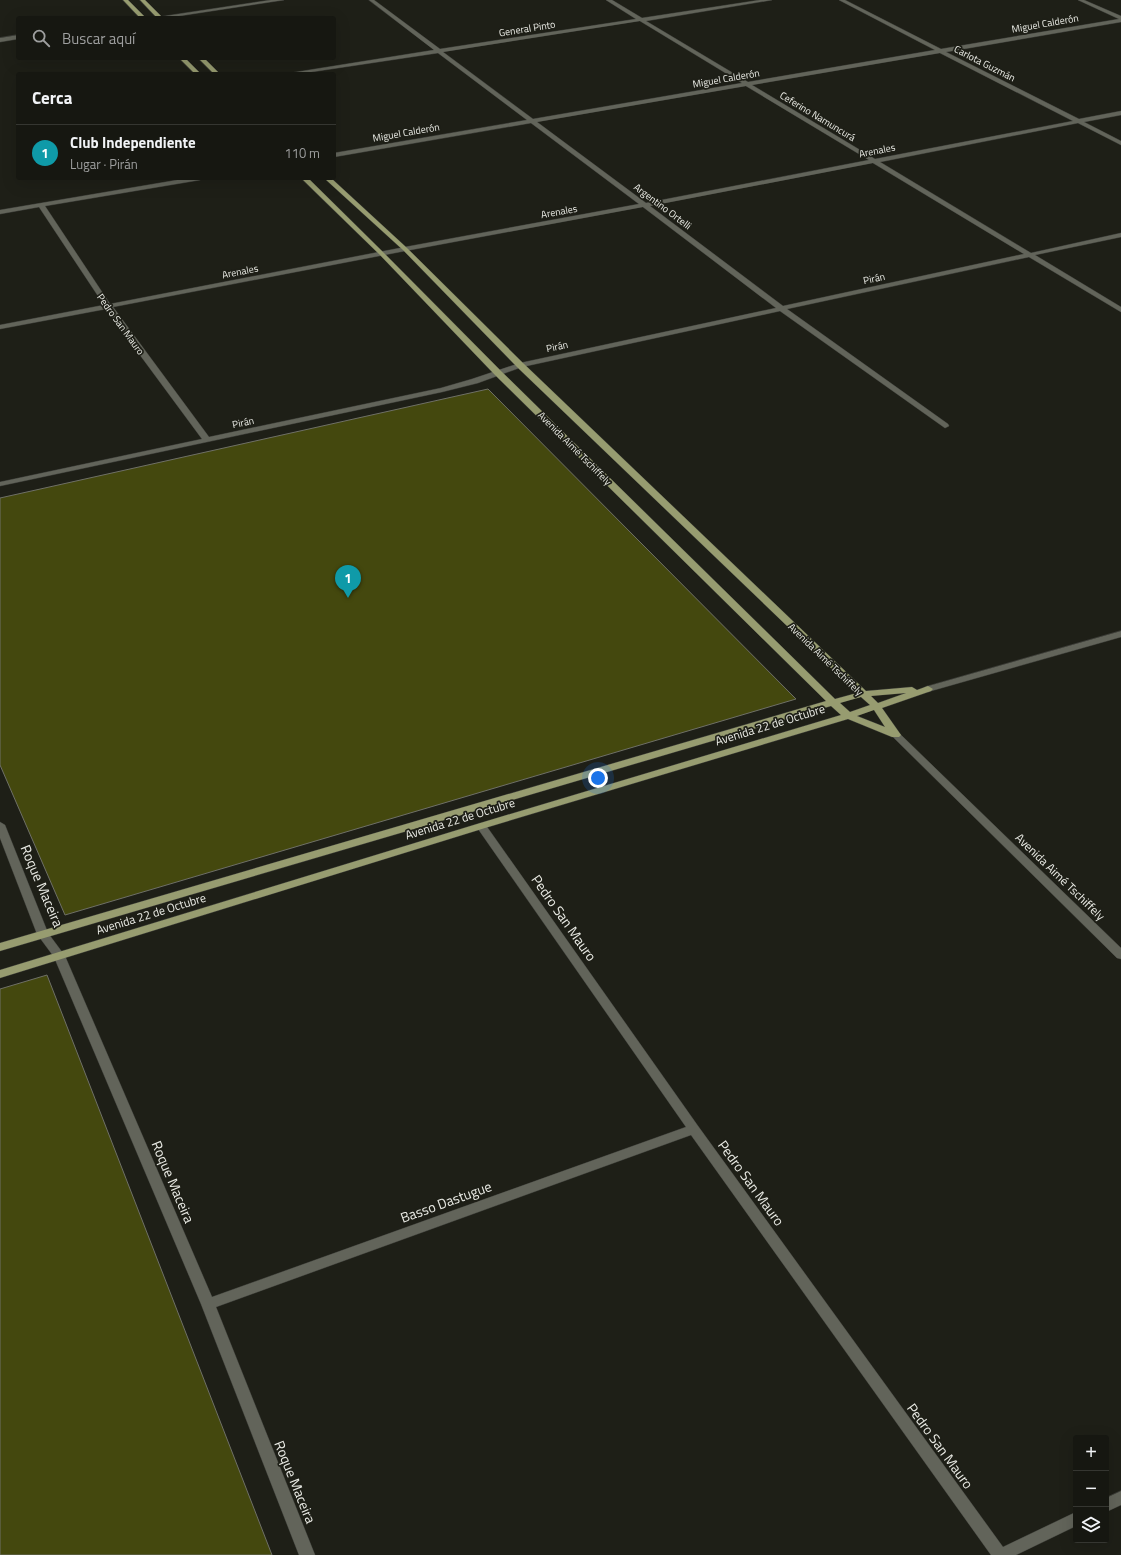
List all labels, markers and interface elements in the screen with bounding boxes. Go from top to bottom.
street label: Miguel Calderón [1010,10,1080,37]
search box [16,16,336,60]
street label: General Pinto [498,17,556,40]
icon: search [30,27,52,49]
text: Buscar aquí [62,27,135,50]
street label: Carlota Guzmán [952,42,1018,85]
street label: Miguel Calderón [691,65,761,92]
text: Cerca [32,85,72,111]
street label: Ceferino Namuncurá [777,88,859,145]
street label: Miguel Calderón [371,119,441,146]
text: Club Independiente [70,131,196,154]
street label: Arenales [858,140,897,161]
text: 1 [41,143,49,163]
text: 110 m [284,143,320,163]
text: Lugar · Pirán [70,154,138,174]
street label: Argentino Ortelli [631,180,695,233]
street label: Arenales [540,201,579,222]
street label: Arenales [221,261,260,282]
street label: Pirán [862,269,886,288]
street label: Pedro San Mauro [93,291,148,358]
street label: Pirán [545,337,569,356]
street label: Avenida Aimé Tschiffely [534,408,615,489]
street label: Pirán [231,413,255,432]
pin: 1 [335,565,361,598]
street label: Avenida Aimé Tschiffely [785,620,867,699]
street label: Avenida 22 de Octubre [713,699,827,750]
your location [588,768,608,788]
street label: Avenida 22 de Octubre [403,793,517,844]
street label: Avenida Aimé Tschiffely [1011,829,1110,925]
street label: Roque Maceira [16,841,69,930]
street label: Pedro San Mauro [527,870,602,965]
street label: Avenida 22 de Octubre [94,888,208,939]
street label: Pedro San Mauro [713,1136,790,1230]
street label: Roque Maceira [147,1137,200,1226]
street label: Basso Dastugue [397,1175,494,1228]
street label: Pedro San Mauro [902,1399,979,1493]
map controls [1073,1435,1109,1543]
button: + [1073,1435,1109,1471]
street label: Roque Maceira [269,1437,322,1526]
button: − [1073,1471,1109,1507]
button: layers [1073,1507,1109,1543]

